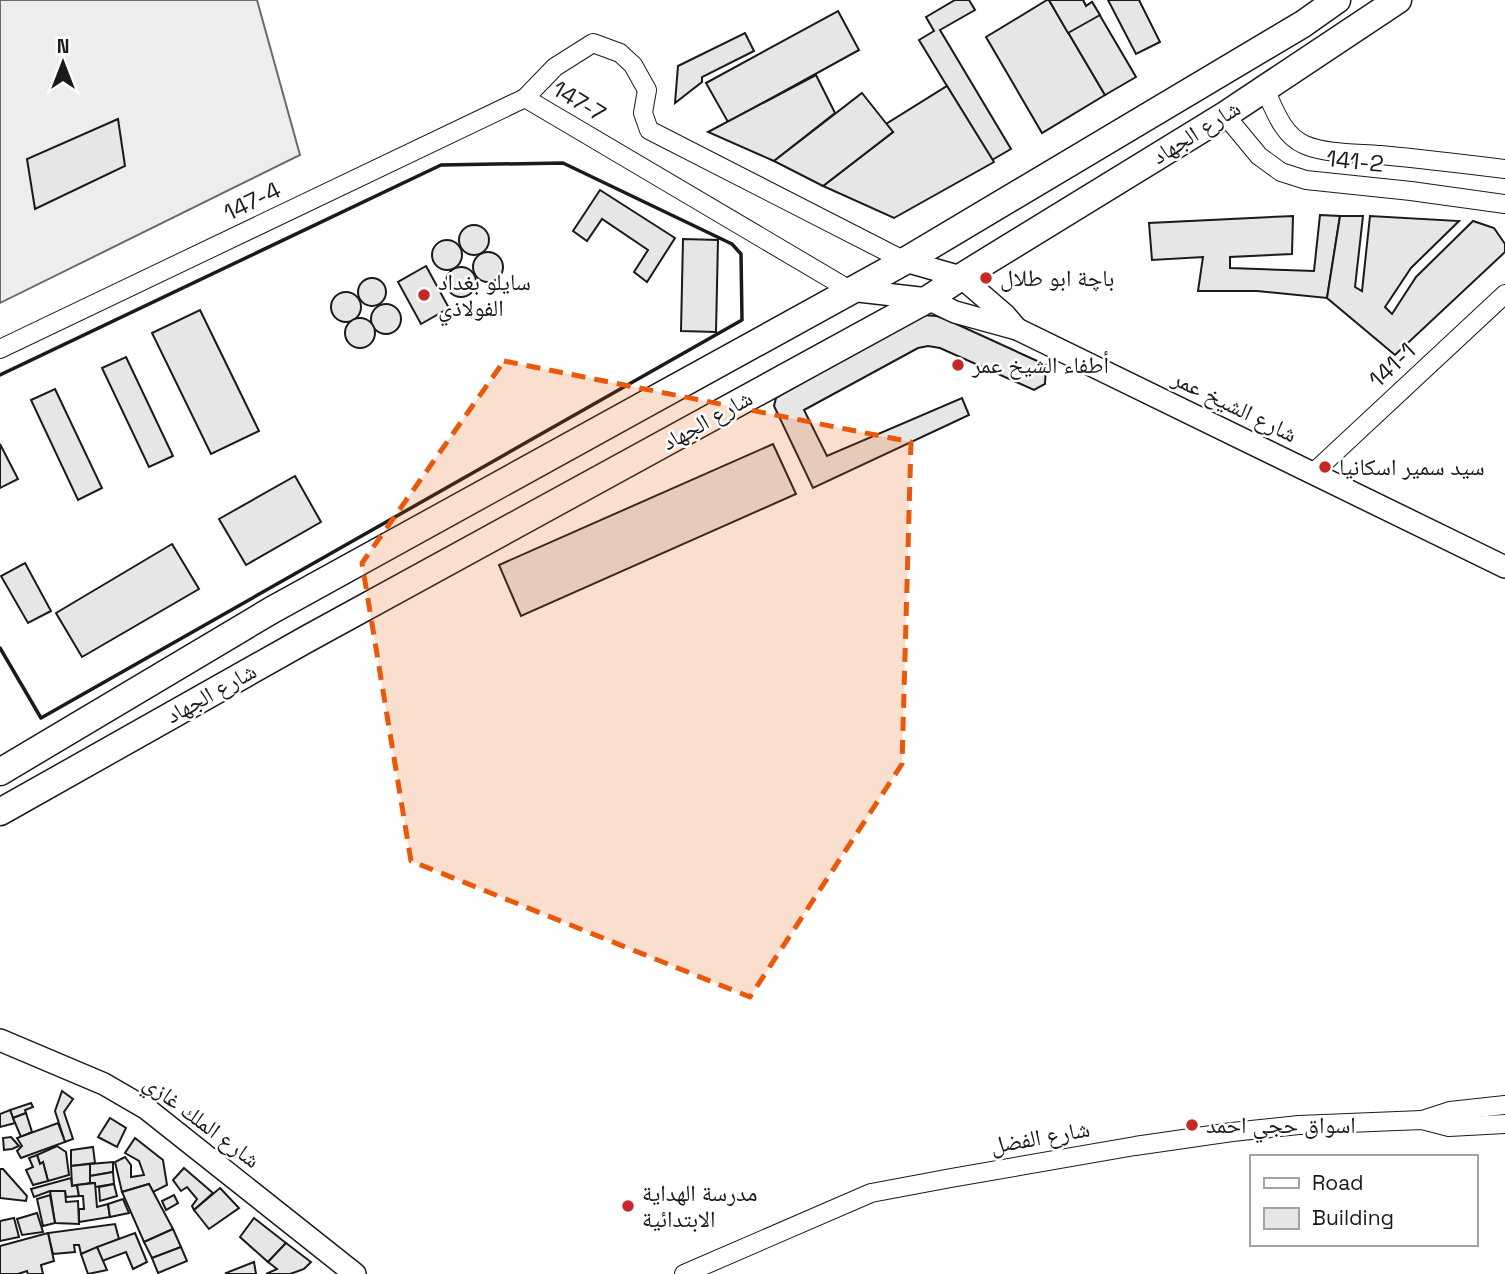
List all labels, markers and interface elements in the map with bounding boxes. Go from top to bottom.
north arrow [28,28,98,98]
text: N [57,34,69,59]
street label: 147-7 [547,73,611,129]
street label: شارع الجهاد [1146,93,1246,171]
street label: 141-2 [1325,143,1385,179]
street label: 147-4 [219,174,285,228]
place label: باچة ابو طلال [1000,263,1114,293]
place label: سايلو بغداد الفولاذي [438,267,531,327]
marker: باچة ابو طلال [978,270,994,286]
marker: سايلو بغداد الفولاذي [416,287,432,303]
street label: 141-1 [1362,336,1422,394]
place label: أطفاء الشيخ عمر [971,350,1109,380]
marker: أطفاء الشيخ عمر [950,357,966,373]
street label: شارع الشيخ عمر [1167,362,1302,449]
street label: شارع الجهاد [656,383,758,457]
place label: سيد سمير اسكانيا [1339,452,1485,482]
marker: سيد سمير اسكانيا [1317,459,1333,475]
street label: شارع الجهاد [160,656,262,730]
street label: شارع الملك غازي [135,1067,266,1178]
place label: اسواق حجي احمد [1206,1110,1356,1144]
street label: شارع الفضل [988,1114,1092,1160]
marker: اسواق حجي احمد [1184,1117,1200,1133]
legend [1250,1155,1477,1246]
text: Road [1312,1169,1364,1196]
place label: مدرسة الهداية الابتدائية [642,1178,757,1234]
marker: مدرسة الهداية الابتدائية [620,1198,636,1214]
text: Building [1312,1204,1394,1231]

